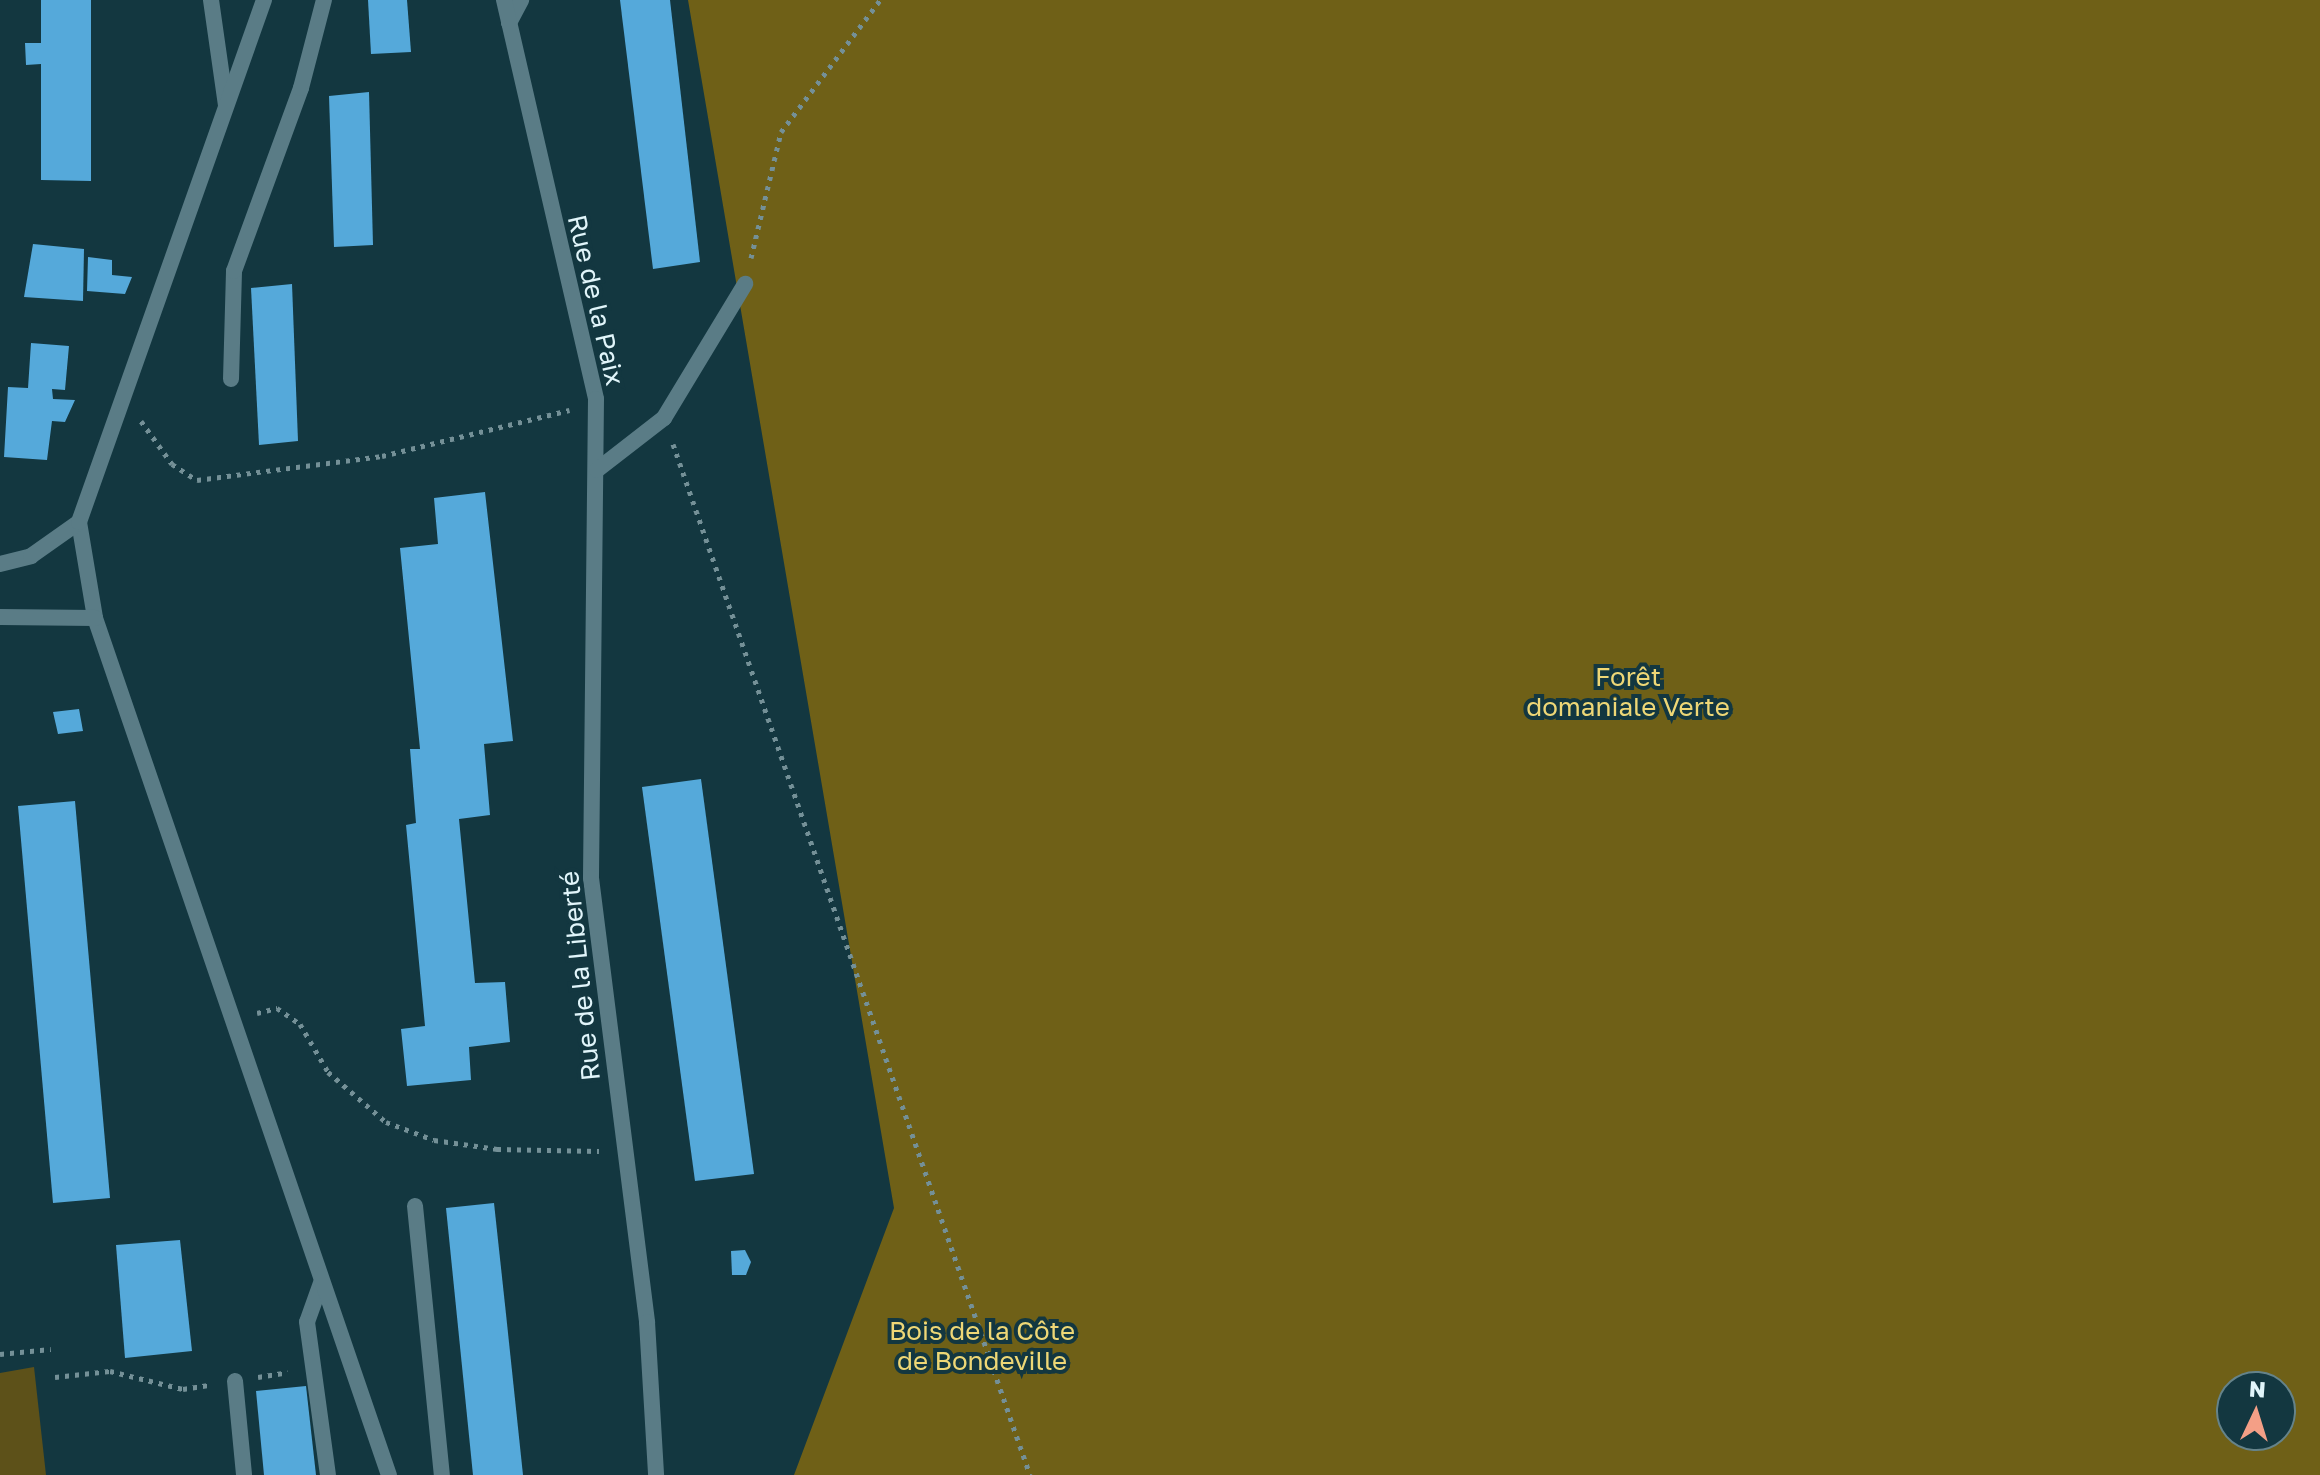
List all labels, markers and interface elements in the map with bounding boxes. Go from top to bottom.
street label: Rue de la Paix [561,212,631,388]
park label: Forêt domaniale Verte [1526,661,1730,722]
street label: Rue de la Liberté [553,870,607,1082]
park label: Bois de la Côte de Bondeville [889,1315,1075,1376]
north arrow [2216,1371,2296,1451]
text: N [2248,1375,2267,1403]

